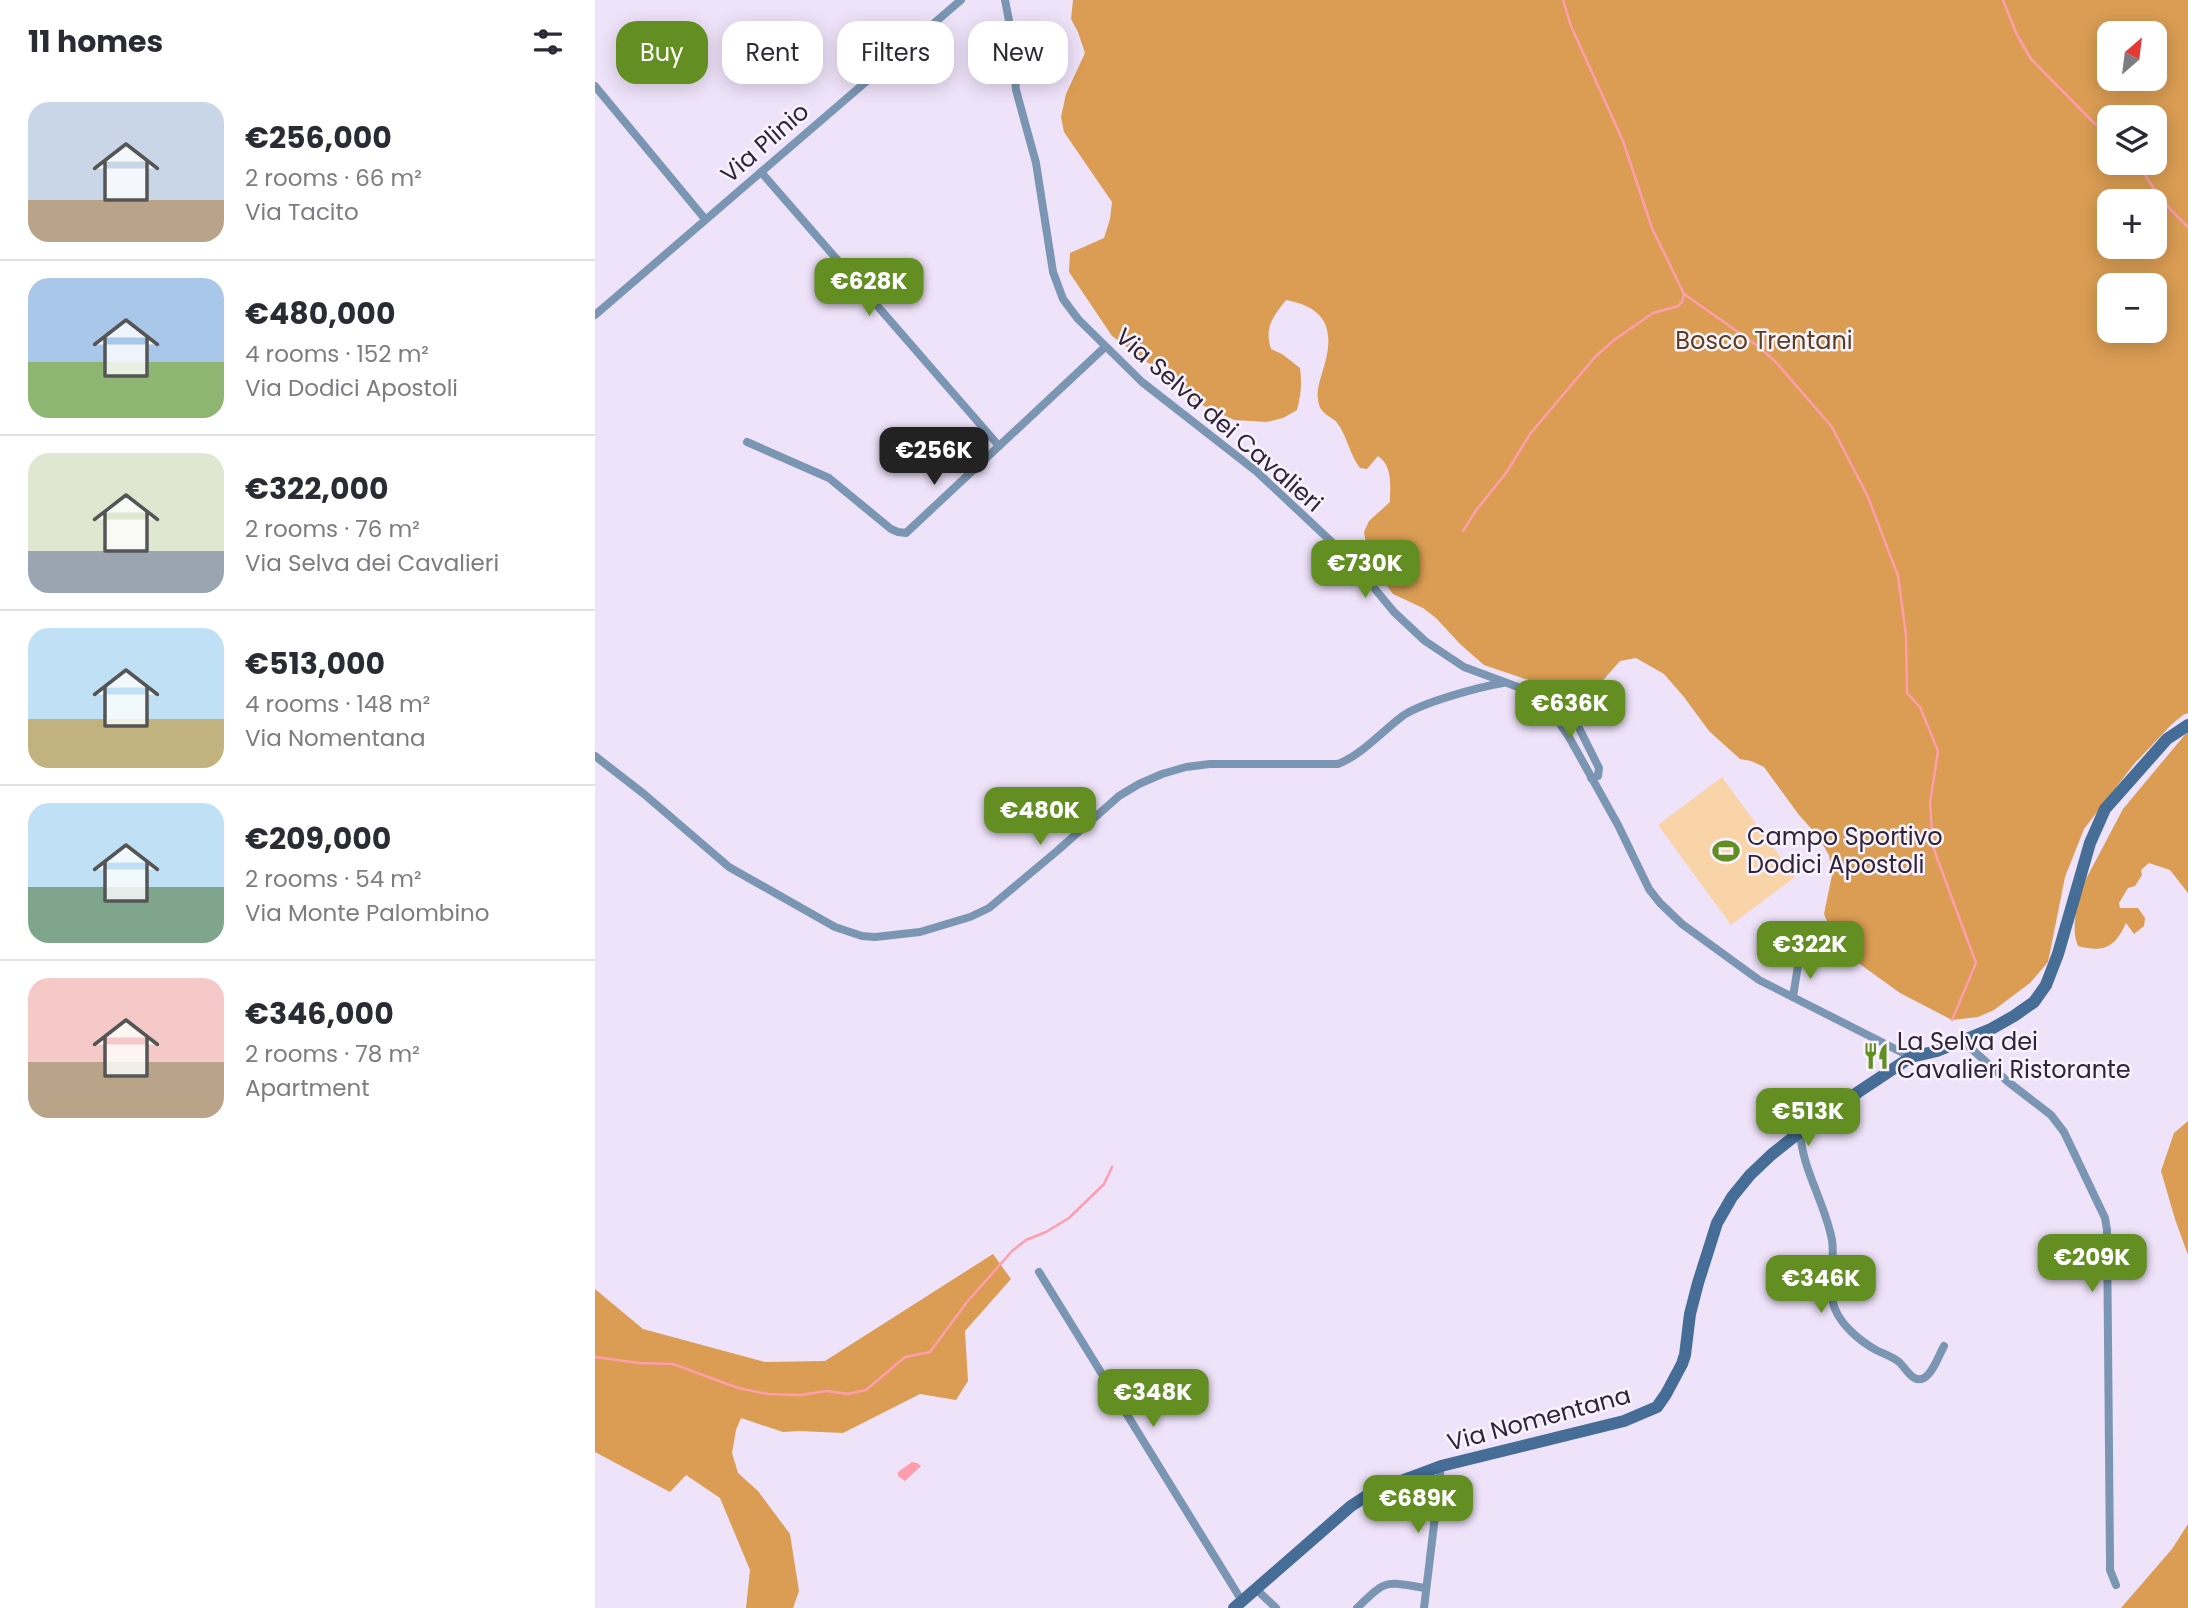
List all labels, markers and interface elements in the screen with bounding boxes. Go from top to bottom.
text: 11 homes [28,20,163,63]
chip: Buy [616,21,708,84]
chip: Rent [722,21,823,84]
chip: Filters [837,21,954,84]
chip: New [968,21,1068,84]
north arrow [2097,21,2167,91]
map controls [2097,21,2167,343]
icon: filters [529,23,567,61]
street label: Via Plinio [713,95,816,190]
button: layers [2097,105,2167,175]
text: €256,000 [245,116,392,159]
icon: home [84,130,168,214]
text: 2 rooms · 66 m² [245,162,422,194]
button: + [2097,189,2167,259]
text: Via Tacito [245,196,359,228]
pin: €628K [820,258,918,318]
text: €628K [830,265,908,297]
button: − [2097,273,2167,343]
text: €480,000 [245,292,395,335]
icon: home [84,306,168,390]
street label: Via Selva dei Cavalieri [1108,320,1330,519]
park label: Bosco Trentani [1675,324,1853,357]
text: 4 rooms · 152 m² [245,338,429,370]
text: Via Dodici Apostoli [245,372,458,404]
pin: €256K [885,428,983,487]
text: €256K [895,434,973,466]
text: €322,000 [245,467,389,510]
icon: home [84,481,168,565]
text: 2 rooms · 76 m² [245,513,420,545]
pin: €730K [1316,540,1414,600]
text: Via Selva dei Cavalieri [245,547,499,579]
text: €730K [1327,547,1403,579]
text: €513,000 [245,642,385,685]
icon: home [84,656,168,740]
pin: €636K [1521,680,1619,740]
text: €636K [1531,687,1609,719]
text: 4 rooms · 148 m² [245,688,430,720]
text: Via Nomentana [245,722,426,754]
pin: €480K [991,788,1089,847]
text: €480K [1000,794,1080,826]
text: €209,000 [245,817,391,860]
place label: Campo Sportivo Dodici Apostoli [1747,820,1943,881]
icon: home [84,831,168,915]
sports icon: Campo Sportivo Dodici Apostoli [1711,836,1741,866]
text: 2 rooms · 54 m² [245,863,422,895]
text: Via Monte Palombino [245,897,490,929]
pin: €322K [1761,922,1859,981]
text: €322K [1773,928,1847,960]
text: €346,000 [245,992,394,1035]
icon: home [84,1006,168,1090]
place label: La Selva dei Cavalieri Ristorante [1897,1025,2131,1086]
text: 2 rooms · 78 m² [245,1038,420,1070]
restaurant icon: La Selva dei Cavalieri Ristorante [1861,1041,1891,1071]
text: Apartment [245,1072,370,1104]
pin: €513K [1759,1088,1857,1148]
text: €513K [1772,1095,1844,1127]
pin: €209K [2043,1234,2141,1294]
text: €209K [2054,1241,2130,1273]
pin: €346K [1772,1256,1870,1315]
text: €346K [1782,1262,1860,1294]
pin: €348K [1104,1370,1202,1429]
text: €348K [1114,1376,1192,1408]
street label: Via Nomentana [1444,1378,1634,1459]
pin: €689K [1369,1476,1467,1535]
text: €689K [1379,1482,1457,1514]

